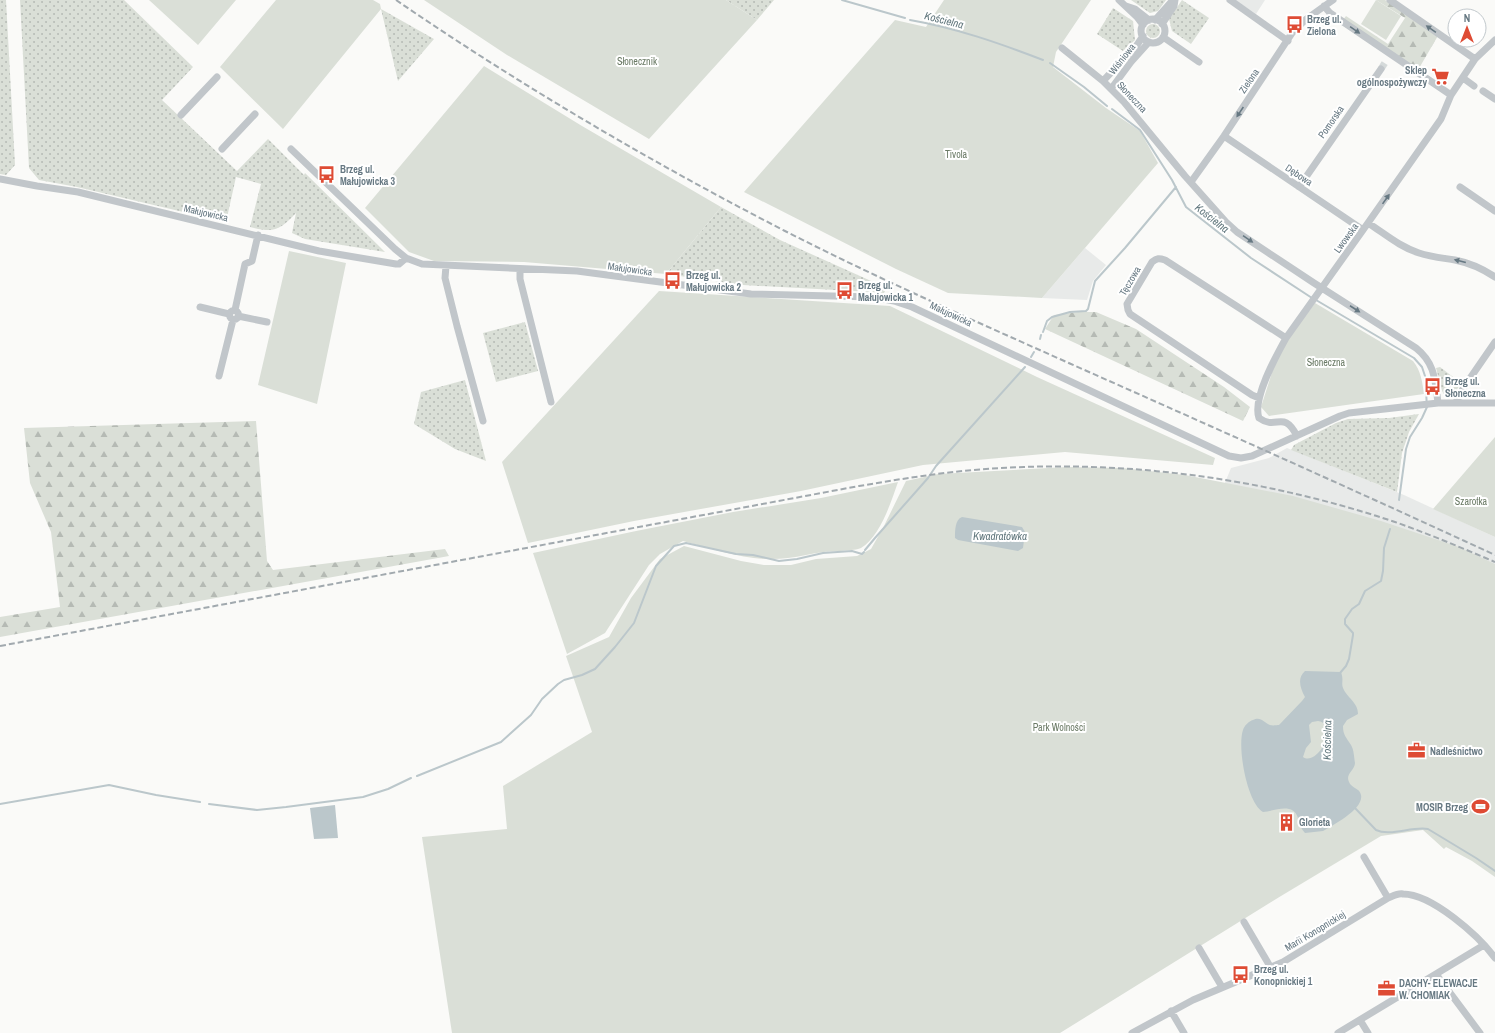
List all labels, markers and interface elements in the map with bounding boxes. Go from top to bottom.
water label: Kościelna [923,8,965,32]
north arrow [1447,8,1487,48]
text: N [1464,11,1470,25]
place label: Brzeg ul. Zielona [1307,13,1342,38]
bus stop icon: Brzeg ul. Zielona [1284,15,1304,35]
one-way arrow [1426,25,1437,33]
one-way arrow [1350,26,1360,34]
street label: Wiśniowa [1106,40,1138,77]
park label: Słonecznik [617,55,658,68]
place label: Sklep ogólnospożywczy [1357,64,1427,89]
street label: Zielona [1236,66,1262,96]
supermarket icon: Sklep ogólnospożywczy [1430,66,1450,86]
street label: Słoneczna [1114,79,1150,116]
street label: Pomorska [1315,103,1347,141]
one-way arrow [1236,106,1243,118]
park label: Tivola [945,148,968,161]
street label: Dębowa [1283,161,1315,189]
place label: Brzeg ul. Małujowicka 3 [340,163,396,188]
bus stop icon: Brzeg ul. Małujowicka 3 [317,165,337,185]
one-way arrow [1382,193,1390,204]
water label: Kościelna [1192,200,1232,236]
street label: Małujowicka [183,202,230,225]
street label: Lwowska [1331,220,1361,255]
one-way arrow [1242,235,1253,243]
one-way arrow [1453,258,1465,264]
street label: Małujowicka [607,259,654,279]
street label: Tęczowa [1116,264,1144,298]
place label: Brzeg ul. Małujowicka 2 [686,269,742,294]
bus stop icon: Brzeg ul. Małujowicka 2 [663,271,683,291]
place label: Brzeg ul. Małujowicka 1 [858,279,914,304]
bus stop icon: Brzeg ul. Małujowicka 1 [835,281,855,301]
street label: Małujowicka [928,299,975,330]
one-way arrow [1349,305,1361,312]
park label: Słoneczna [1307,356,1346,369]
place label: Brzeg ul. Słoneczna [1445,375,1486,400]
bus stop icon: Brzeg ul. Słoneczna [1422,377,1442,397]
park label: Szarotka [1455,495,1488,508]
water label: Kwadratówka [973,529,1027,543]
water label: Kościelna [1320,720,1334,760]
park label: Park Wolności [1033,721,1085,734]
office icon: Nadleśnictwo [1407,741,1427,761]
place label: Nadleśnictwo [1430,745,1483,758]
sports icon: MOSIR Brzeg [1471,797,1491,817]
place label: MOSIR Brzeg [1416,801,1468,814]
building icon: Glorieta [1276,812,1296,832]
place label: Glorieta [1299,816,1330,829]
street label: Marii Konopnickiej [1282,908,1348,954]
place label: Brzeg ul. Konopnickiej 1 [1254,963,1313,988]
bus stop icon: Brzeg ul. Konopnickiej 1 [1231,965,1251,985]
place label: DACHY- ELEWACJE W. CHOMIAK [1399,977,1478,1002]
office icon: DACHY- ELEWACJE W. CHOMIAK [1376,979,1396,999]

